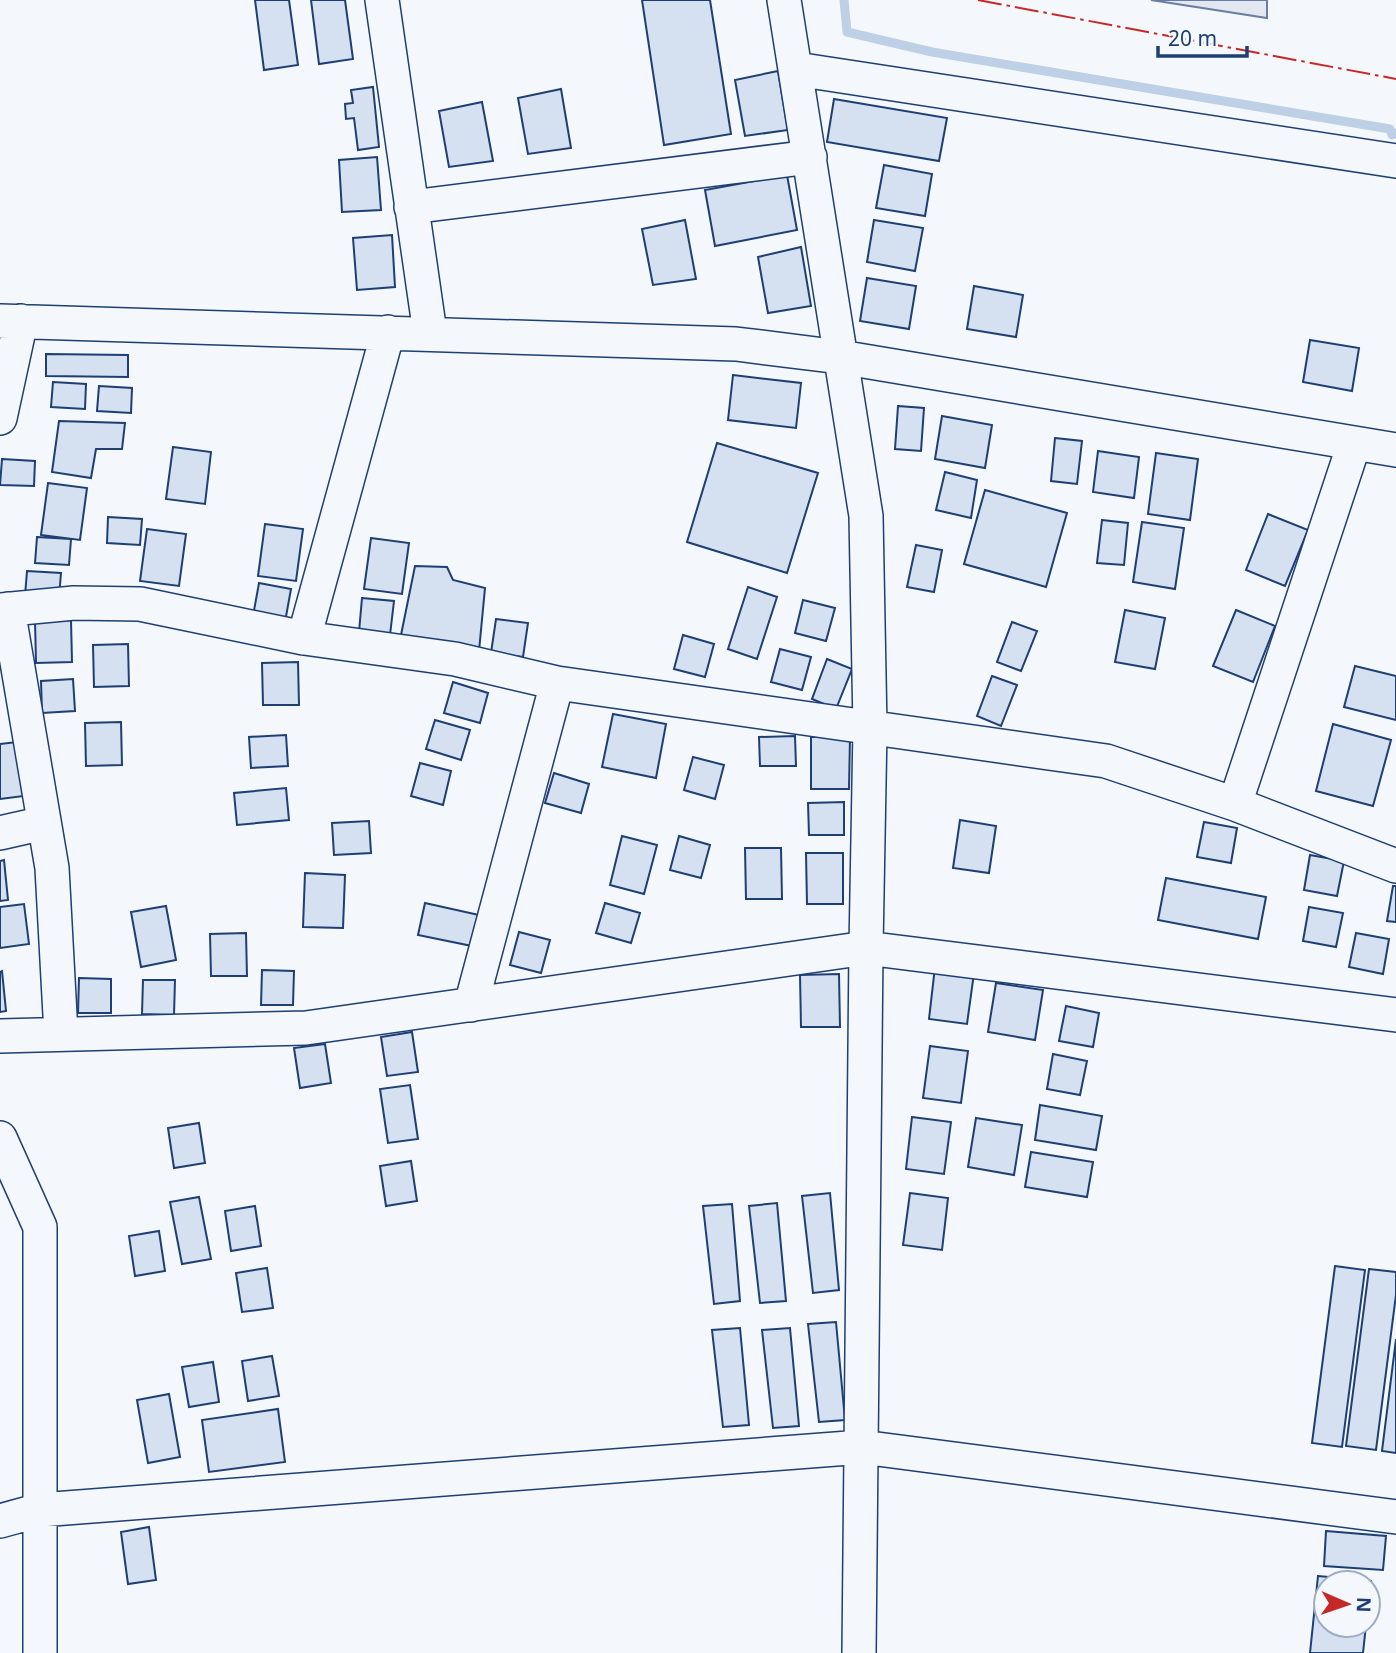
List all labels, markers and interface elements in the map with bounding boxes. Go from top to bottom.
scale bar [1158,14,1247,58]
text: 20 m [1168,24,1217,52]
north arrow [1312,1569,1382,1639]
text: N [1351,1596,1377,1613]

